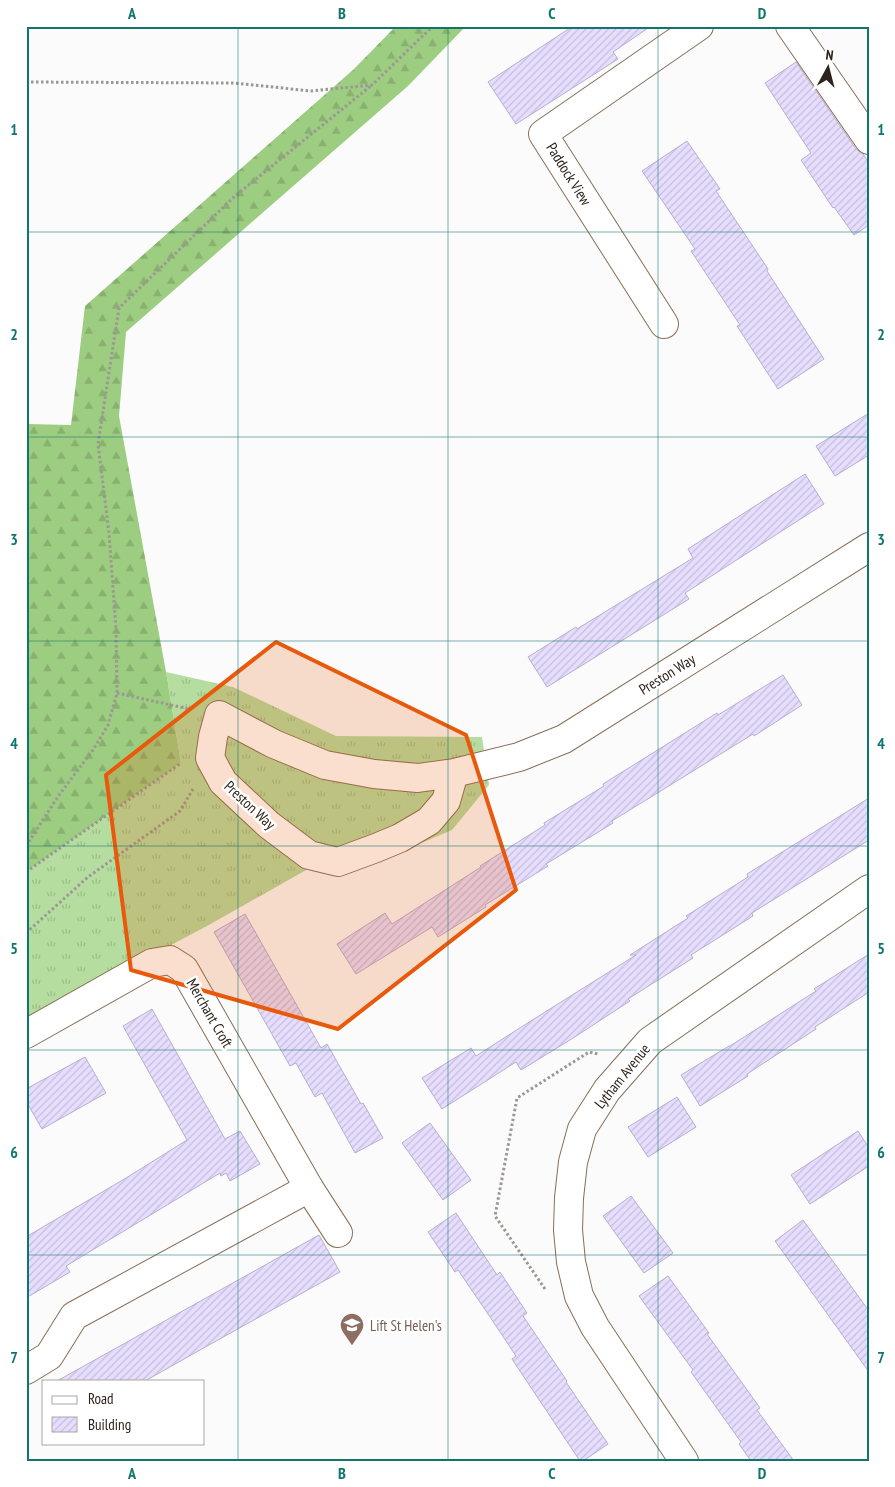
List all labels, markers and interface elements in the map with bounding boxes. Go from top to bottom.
text: A [127,3,137,23]
text: B [338,3,346,23]
text: C [548,3,556,23]
text: D [758,3,767,23]
north arrow [802,42,852,92]
text: N [825,46,834,64]
text: 1 [10,119,18,139]
text: 1 [877,119,885,139]
street label: Paddock View [542,139,596,209]
text: 2 [10,324,18,344]
text: 2 [877,324,885,344]
text: 3 [10,529,18,549]
text: 3 [877,529,885,549]
street label: Preston Way [635,649,699,699]
text: 4 [10,733,18,753]
text: 4 [877,733,885,753]
street label: Preston Way [220,777,280,834]
text: 5 [10,938,18,958]
text: 5 [877,938,885,958]
street label: Merchant Croft [183,975,237,1051]
street label: Lytham Avenue [590,1040,654,1112]
text: 6 [10,1142,18,1162]
text: 6 [877,1142,885,1162]
school or university icon: Lift St Helen's [339,1312,365,1346]
place label: Lift St Helen's [370,1316,442,1335]
text: 7 [10,1347,18,1367]
text: 7 [877,1347,885,1367]
legend [42,1380,205,1444]
text: Road [88,1389,114,1408]
text: Building [88,1415,131,1434]
text: A [127,1463,137,1483]
text: B [338,1463,346,1483]
text: C [548,1463,556,1483]
text: D [758,1463,767,1483]

